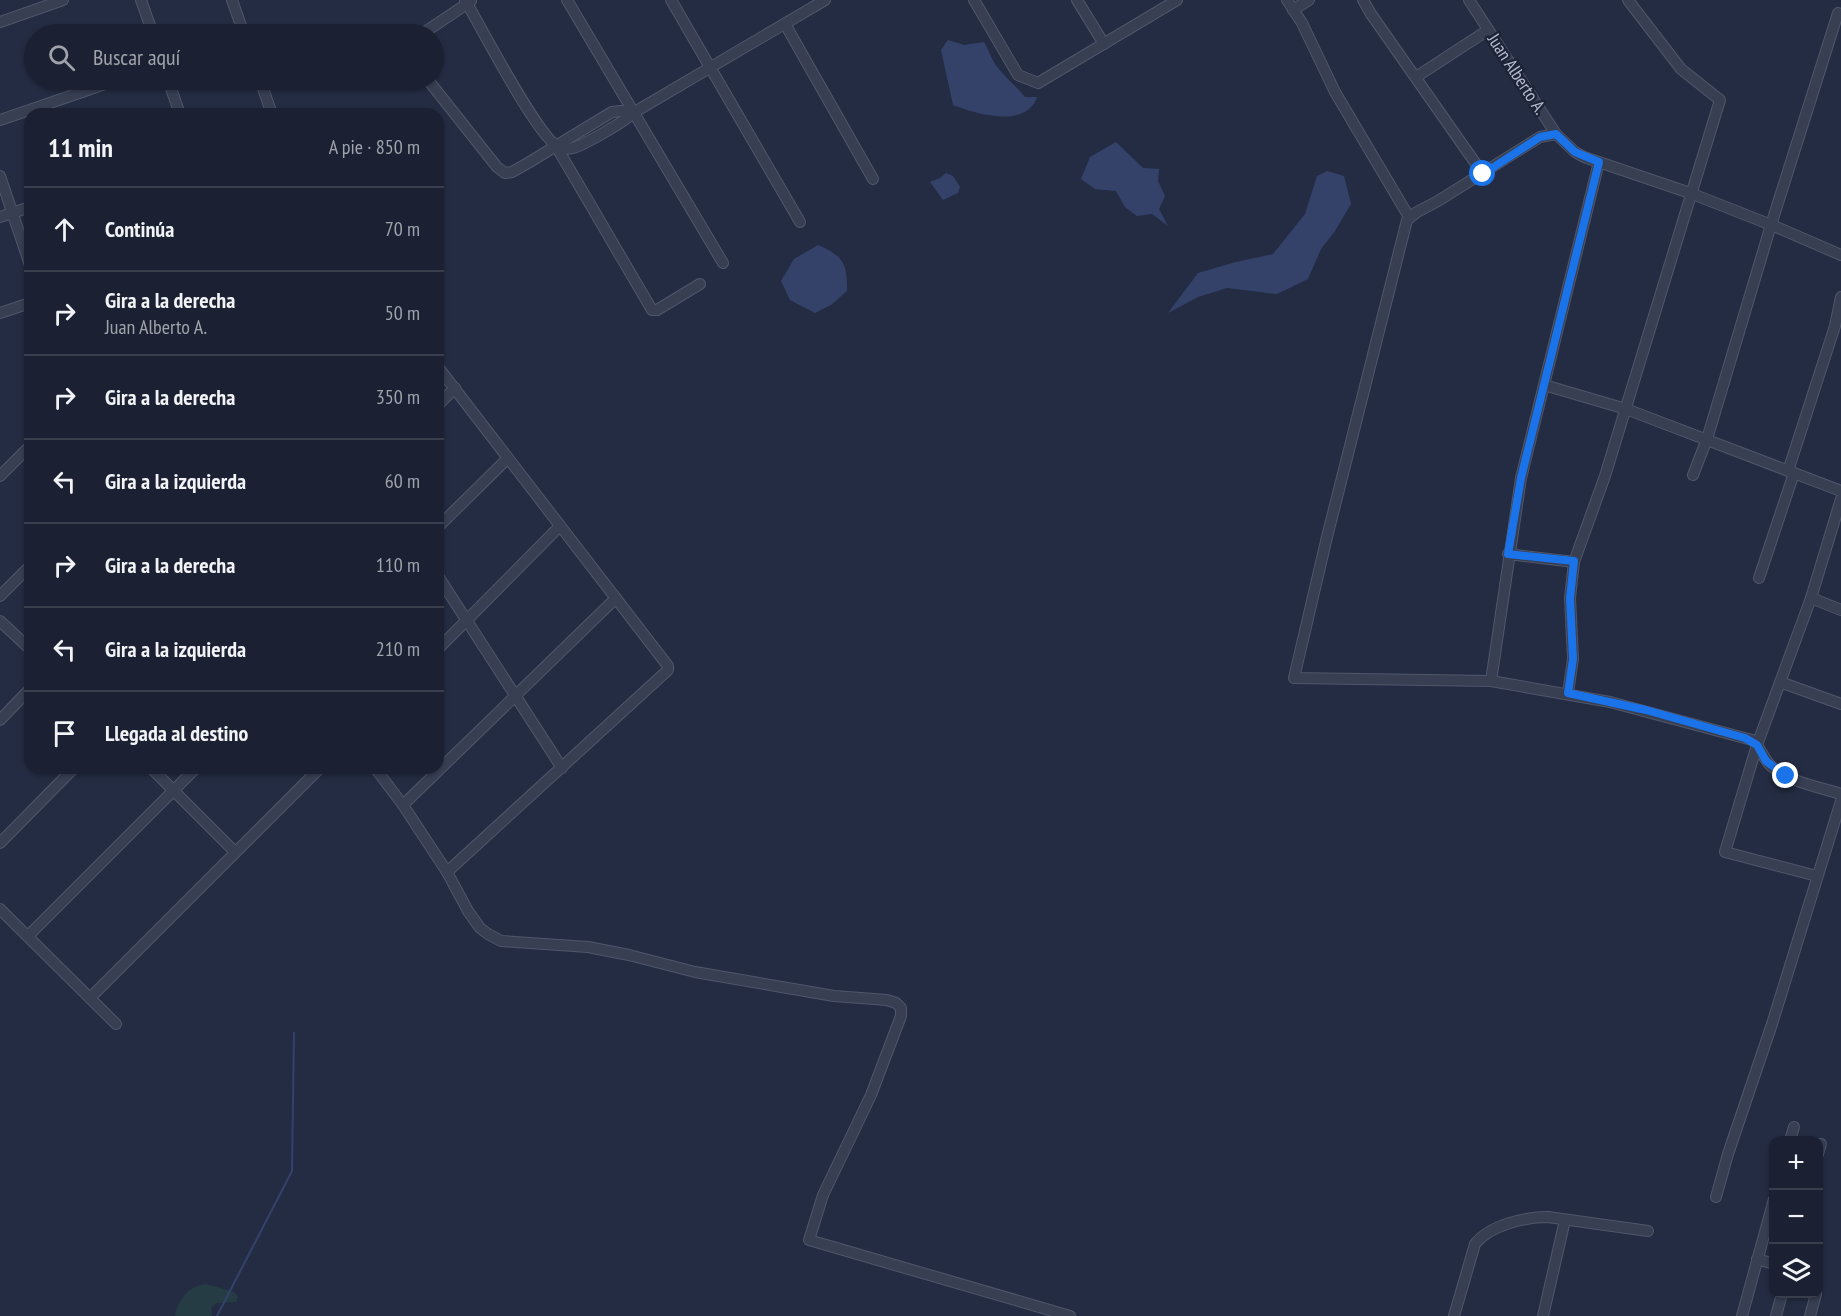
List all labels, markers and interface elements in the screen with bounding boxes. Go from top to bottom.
search box [24,24,444,90]
street label: Juan Alberto A. [1482,28,1552,119]
icon: search [45,41,78,74]
text: Buscar aquí [93,43,180,71]
text: 11 min [48,131,113,164]
text: A pie · 850 m [329,134,420,160]
route start [1469,160,1495,186]
icon: ahead [48,213,81,246]
text: Continúa [105,215,174,243]
text: 70 m [385,216,420,242]
text: Gira a la derecha [105,286,235,314]
icon: right [48,297,81,330]
text: 50 m [385,300,420,326]
text: Juan Alberto A. [105,314,207,340]
icon: right [48,381,81,414]
text: Gira a la derecha [105,383,235,411]
text: 350 m [376,384,420,410]
icon: left [48,465,81,498]
text: Gira a la izquierda [105,467,246,495]
text: 60 m [385,468,420,494]
icon: right [48,549,81,582]
text: Gira a la derecha [105,551,235,579]
text: 110 m [376,552,420,578]
icon: left [48,633,81,666]
text: Gira a la izquierda [105,635,246,663]
text: 210 m [376,636,420,662]
icon: arrive [48,717,81,750]
text: Llegada al destino [105,719,248,747]
route end [1772,762,1798,788]
map controls [1769,1136,1823,1298]
button: + [1769,1136,1823,1190]
button: − [1769,1190,1823,1244]
button: layers [1769,1244,1823,1298]

